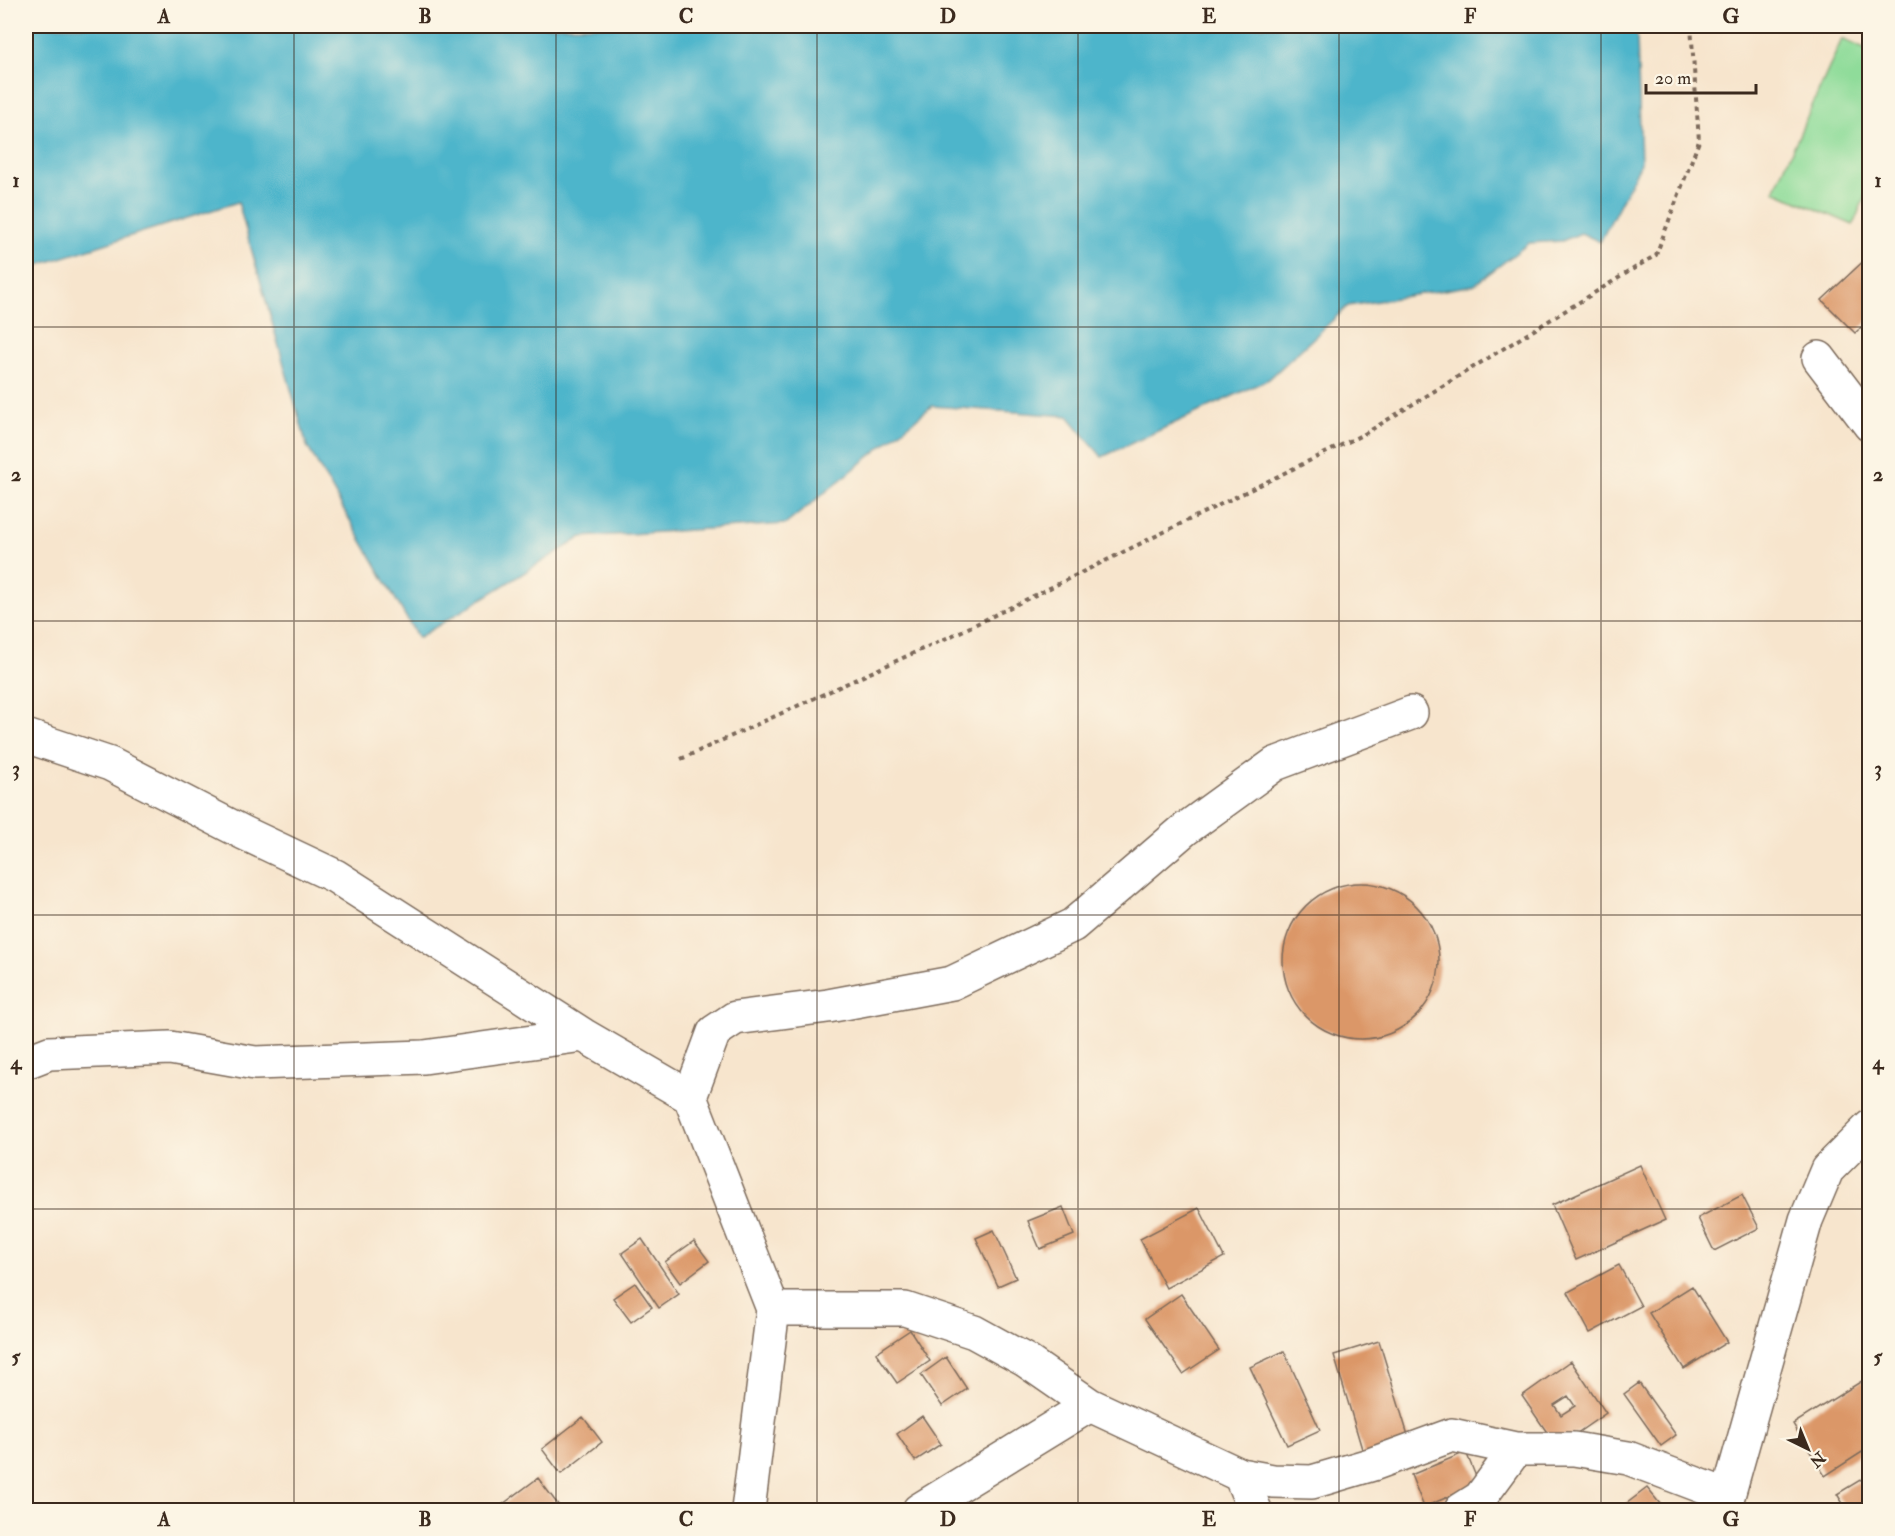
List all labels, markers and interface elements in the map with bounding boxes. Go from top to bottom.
text: A [157,4,171,29]
text: B [418,4,432,29]
text: C [679,4,693,29]
text: D [940,4,956,29]
text: E [1202,4,1217,29]
text: F [1464,4,1477,29]
text: G [1723,4,1740,29]
scale bar [1646,57,1756,95]
text: 20 m [1655,67,1691,90]
text: 1 [12,168,20,193]
text: 1 [1874,168,1882,193]
text: 2 [11,462,21,487]
text: 2 [1873,462,1883,487]
text: 3 [12,756,20,781]
text: 3 [1874,756,1882,781]
text: 4 [10,1050,23,1075]
text: 4 [1872,1050,1885,1075]
text: 5 [12,1344,22,1369]
text: 5 [1874,1344,1884,1369]
north arrow [1778,1419,1838,1479]
text: N [1805,1446,1830,1472]
text: A [157,1507,171,1532]
text: B [418,1507,432,1532]
text: C [679,1507,693,1532]
text: D [940,1507,956,1532]
text: E [1202,1507,1217,1532]
text: F [1464,1507,1477,1532]
text: G [1723,1507,1740,1532]

